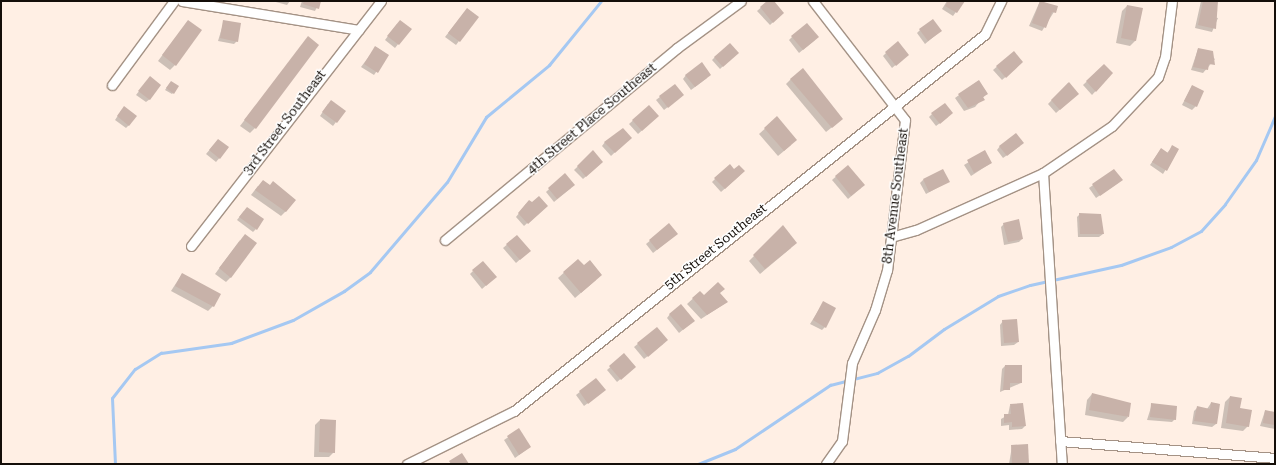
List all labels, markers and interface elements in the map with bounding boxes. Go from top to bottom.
street label: 4th Street Place Southeast [524,60,660,178]
street label: 3rd Street Southeast [240,67,330,179]
street label: 8th Avenue Southeast [880,127,912,265]
street label: 5th Street Southeast [662,201,770,293]

